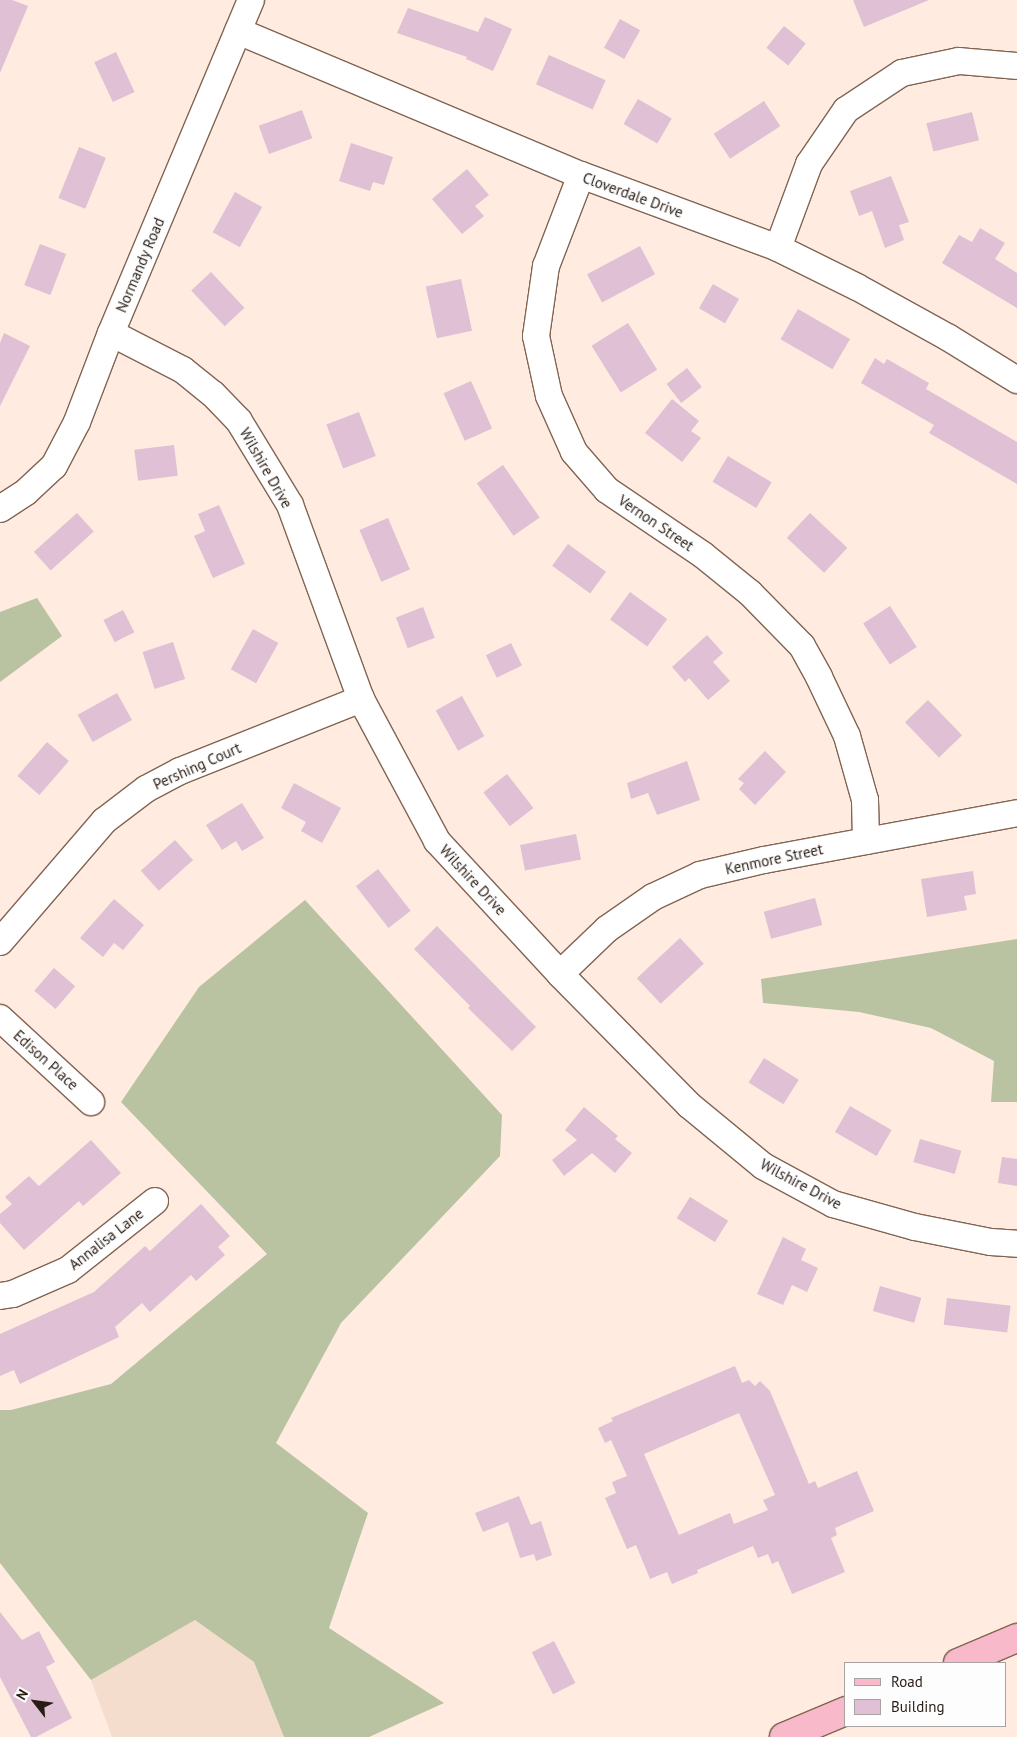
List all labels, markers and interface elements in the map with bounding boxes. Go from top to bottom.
street label: Cloverdale Drive [580,168,686,222]
street label: Normandy Road [112,215,168,315]
street label: Wilshire Drive [236,425,296,511]
street label: Vernon Street [615,491,697,555]
street label: Pershing Court [150,739,244,793]
street label: Kenmore Street [723,840,825,878]
street label: Wilshire Drive [436,841,510,919]
street label: Edison Place [10,1026,82,1094]
street label: Wilshire Drive [757,1155,845,1213]
street label: Annalisa Lane [65,1204,147,1274]
legend [844,1662,1007,1727]
text: Road [891,1672,923,1691]
north arrow [10,1677,60,1727]
text: N [12,1686,32,1703]
text: Building [891,1697,945,1716]

